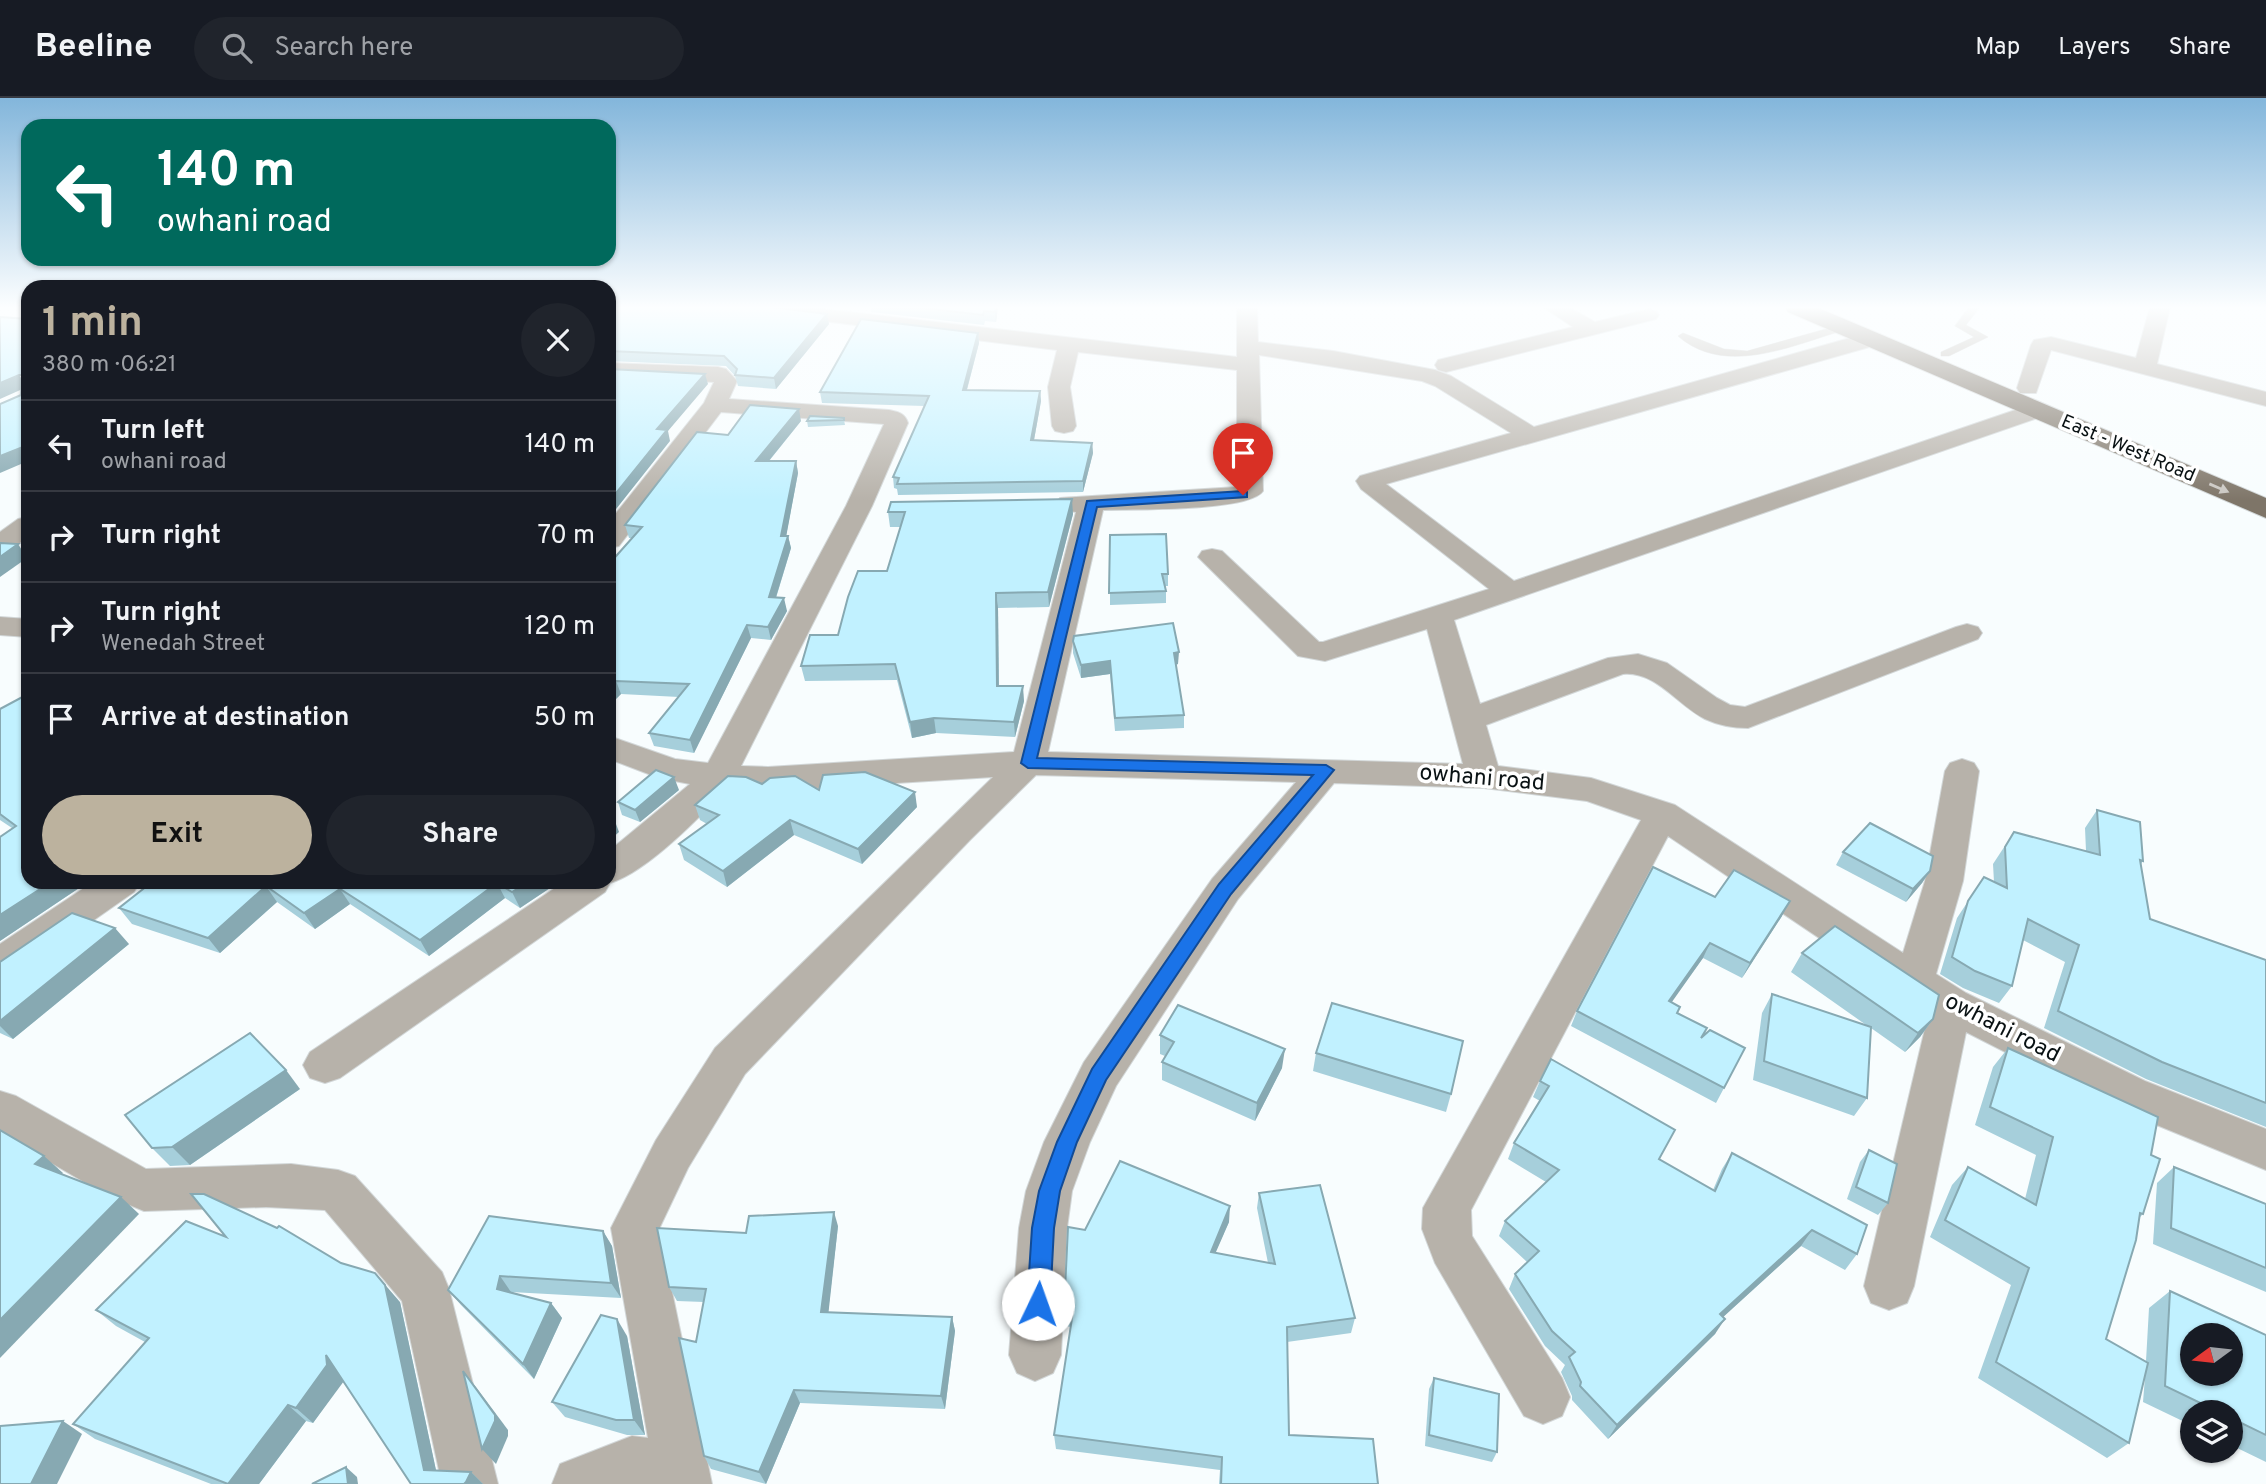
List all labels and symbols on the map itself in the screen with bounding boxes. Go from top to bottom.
street label: East - West Road [2057,410,2199,488]
pin [1213,423,1273,495]
one-way arrow [2209,482,2229,494]
street label: owhani road [1418,759,1546,799]
street label: owhani road [1939,988,2065,1070]
position arrow [1001,1267,1075,1341]
north arrow [2180,1323,2244,1386]

